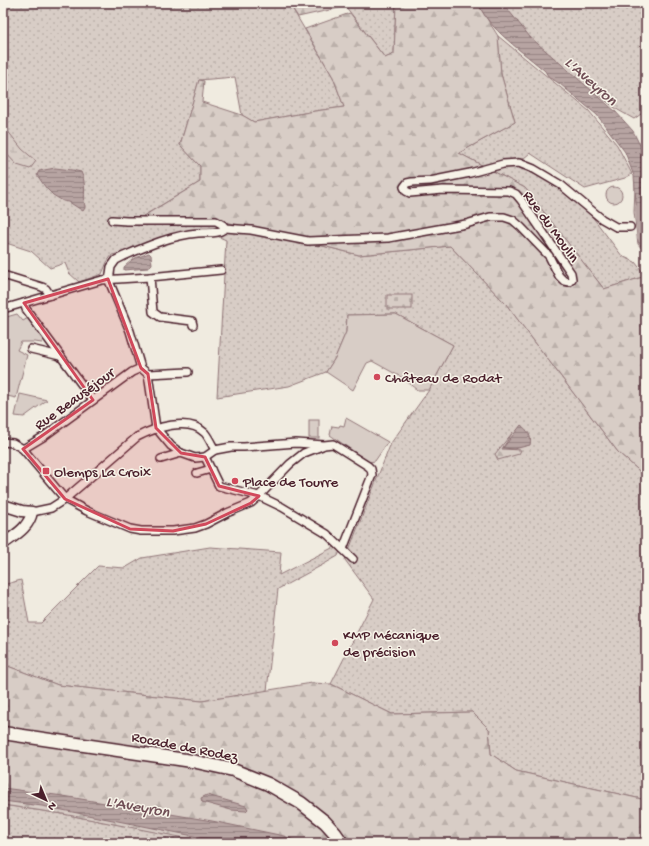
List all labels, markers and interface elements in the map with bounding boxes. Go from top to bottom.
water label: L'Aveyron [559,54,620,111]
street label: Rue du Moulin [518,188,582,267]
street label: Rue Beauséjour [32,364,120,435]
place label: Château de Rodat [385,370,503,388]
marker: Château de Rodat [372,372,382,382]
place label: Olemps La Croix [54,464,151,482]
marker: Olemps La Croix [41,466,51,476]
place label: Place de Tourre [242,474,339,492]
marker: Place de Tourre [230,476,240,486]
place label: KMP Mécanique de précision [343,627,439,662]
marker: KMP Mécanique de précision [330,638,340,648]
street label: Rocade de Rodez [130,729,240,767]
north arrow [26,780,66,820]
water label: L'Aveyron [104,794,171,823]
text: N [45,799,58,813]

